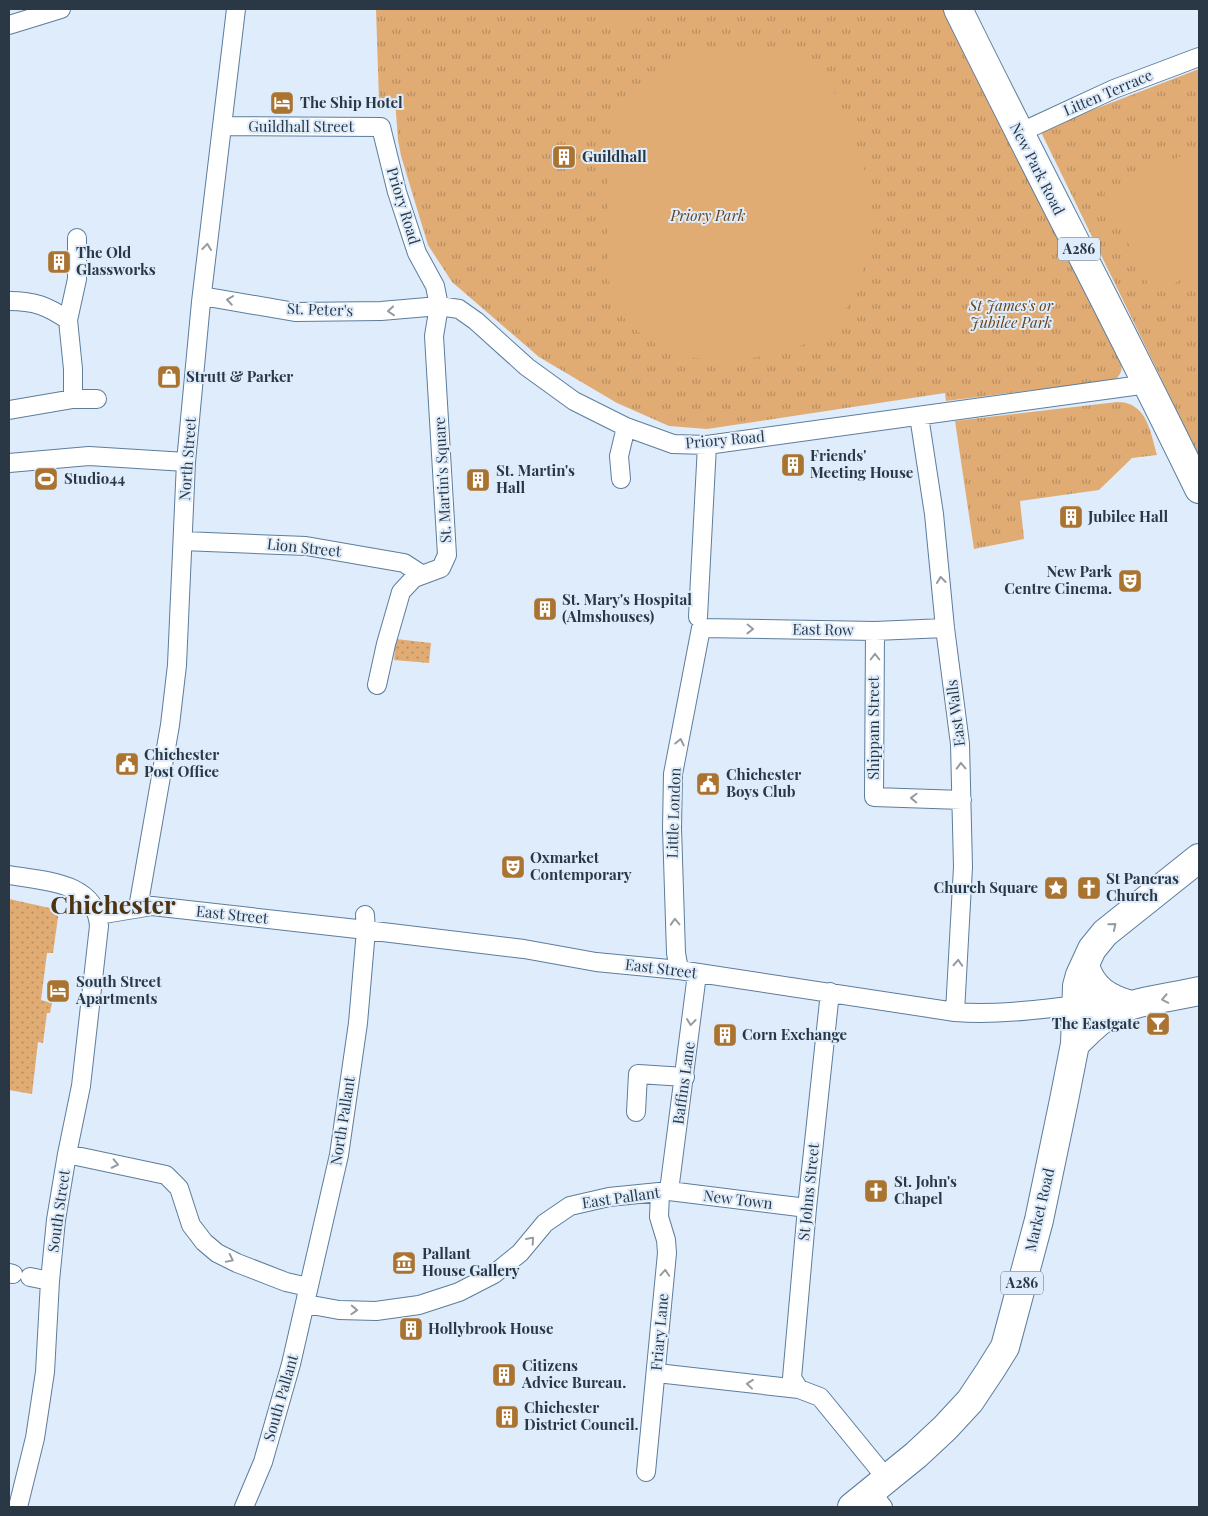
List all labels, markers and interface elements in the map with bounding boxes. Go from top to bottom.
street label: Litten Terrace [1060,64,1155,120]
hotel icon: The Ship Hotel [269,90,295,116]
place label: The Ship Hotel [300,92,403,112]
street label: Guildhall Street [248,116,354,136]
street label: New Park Road [1006,119,1070,218]
building icon: Guildhall [551,144,577,170]
place label: Guildhall [582,146,647,166]
street label: Priory Road [383,165,425,247]
park label: Priory Park [669,205,746,225]
road number: A286 [1058,238,1100,260]
place label: The Old Glassworks [76,242,156,279]
one-way arrow [201,243,212,251]
building icon: The Old Glassworks [46,249,72,275]
park label: St James's or Jubilee Park [968,295,1054,332]
one-way arrow [225,296,234,306]
street label: St. Peter's [287,298,353,320]
one-way arrow [387,305,395,316]
shop icon: Strutt & Parker [156,364,182,390]
place label: Strutt & Parker [186,366,293,386]
street label: North Street [174,416,200,501]
street label: St. Martin's Square [429,416,455,544]
street label: Priory Road [684,426,766,452]
place label: Friends' Meeting House [810,445,914,482]
building icon: Friends' Meeting House [780,452,806,478]
place label: St. Martin's Hall [496,460,575,497]
sports icon: Studio44 [33,466,59,492]
building icon: St. Martin's Hall [465,467,491,493]
place label: Studio44 [64,468,125,488]
building icon: Jubilee Hall [1058,504,1084,530]
place label: Jubilee Hall [1087,506,1168,526]
street label: Lion Street [266,533,343,561]
place label: New Park Centre Cinema. [1004,561,1112,598]
theatre icon: New Park Centre Cinema. [1117,568,1143,594]
one-way arrow [936,576,947,584]
place label: St. Mary's Hospital (Almshouses) [562,589,692,626]
building icon: St. Mary's Hospital (Almshouses) [532,596,558,622]
street label: East Row [792,618,854,640]
one-way arrow [746,624,754,634]
one-way arrow [870,652,880,660]
street label: Shippam Street [863,676,883,780]
street label: East Walls [941,679,969,748]
one-way arrow [674,738,684,747]
place label: Chichester Post Office [144,744,220,781]
public building icon: Chichester Post Office [114,751,140,777]
one-way arrow [956,762,967,770]
place label: Chichester Boys Club [726,764,801,801]
street label: Little London [661,767,685,859]
public building icon: Chichester Boys Club [695,771,721,797]
one-way arrow [909,793,917,804]
place label: Oxmarket Contemporary [530,847,632,884]
theatre icon: Oxmarket Contemporary [500,854,526,880]
place label: St Pancras Church [1106,868,1179,905]
place icon: Church Square [1043,875,1069,901]
church icon: St Pancras Church [1076,875,1102,901]
place label: Church Square [934,877,1038,897]
district label: Chichester [50,887,176,920]
street label: East Street [195,900,270,928]
one-way arrow [670,917,680,925]
one-way arrow [1108,923,1117,932]
street label: East Street [624,954,699,982]
one-way arrow [953,959,964,967]
place label: South Street Apartments [75,971,162,1008]
hotel icon: South Street Apartments [45,978,71,1004]
one-way arrow [1161,993,1170,1003]
bar icon: The Eastgate [1145,1011,1171,1037]
place label: The Eastgate [1052,1013,1140,1033]
one-way arrow [687,1018,697,1026]
building icon: Corn Exchange [712,1022,738,1048]
place label: Corn Exchange [742,1024,848,1044]
street label: Baffins Lane [667,1040,699,1125]
street label: North Pallant [325,1074,359,1167]
street label: St Johns Street [793,1141,823,1242]
one-way arrow [110,1158,119,1169]
street label: Market Road [1020,1166,1058,1254]
street label: South Street [42,1168,74,1253]
place label: St. John's Chapel [894,1171,957,1208]
church icon: St. John's Chapel [863,1178,889,1204]
street label: East Pallant [581,1182,662,1212]
street label: New Town [702,1185,774,1213]
one-way arrow [525,1236,534,1245]
place label: Pallant House Gallery [422,1243,520,1280]
museum icon: Pallant House Gallery [391,1250,417,1276]
one-way arrow [225,1253,234,1263]
one-way arrow [660,1268,671,1276]
road number: A286 [1001,1272,1043,1295]
street label: Friary Lane [646,1292,672,1371]
one-way arrow [350,1305,358,1315]
building icon: Hollybrook House [398,1316,424,1342]
place label: Hollybrook House [428,1318,554,1338]
street label: South Pallant [258,1351,302,1443]
place label: Citizens Advice Bureau. [521,1355,626,1392]
building icon: Citizens Advice Bureau. [491,1362,517,1388]
one-way arrow [746,1379,754,1390]
place label: Chichester District Council. [524,1397,639,1434]
building icon: Chichester District Council. [494,1404,520,1430]

